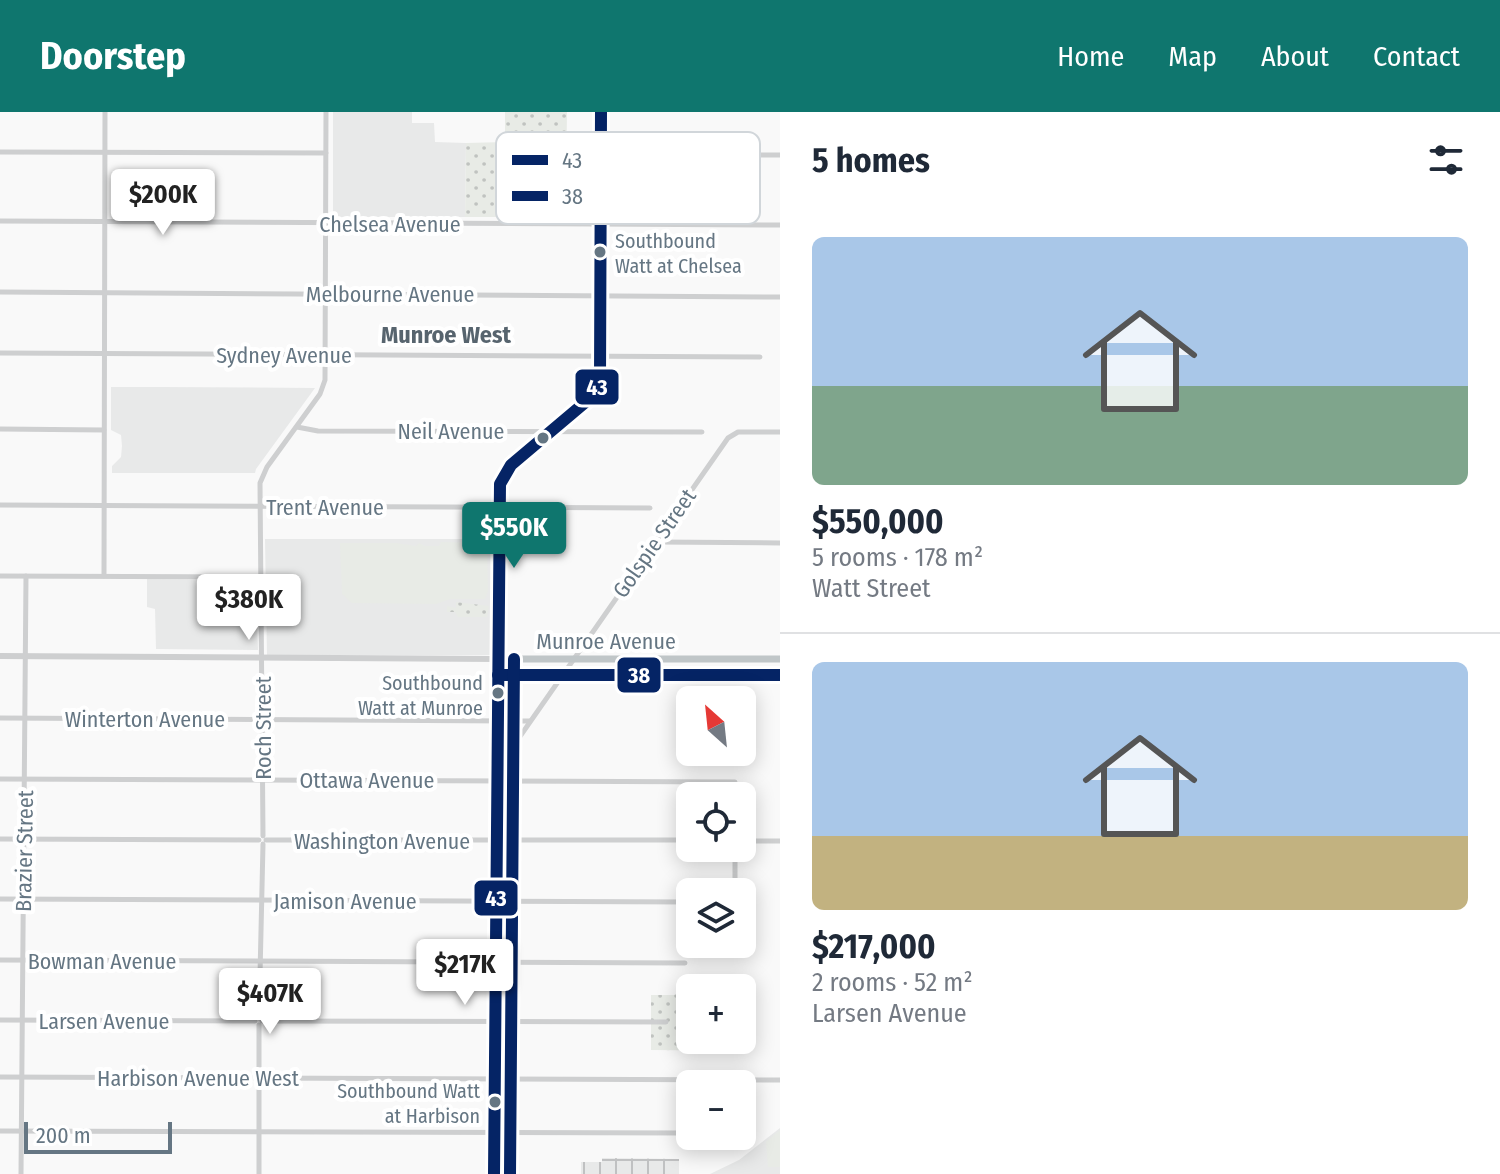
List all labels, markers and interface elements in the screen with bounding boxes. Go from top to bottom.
text: Doorstep [40,33,186,79]
text: Home [1057,40,1124,73]
text: Map [1168,40,1217,73]
text: About [1261,40,1329,73]
text: Contact [1373,40,1460,73]
legend [496,132,760,224]
icon: filters [1424,138,1468,182]
text: 5 homes [812,140,930,181]
text: 43 [562,147,582,174]
pin: $200K [107,169,219,237]
text: $200K [129,179,197,210]
text: 38 [562,183,583,210]
street label: Chelsea Avenue [319,211,461,238]
place label: Southbound Watt at Chelsea [615,229,742,278]
marker: Southbound Watt at Chelsea [592,244,608,260]
street label: Melbourne Avenue [306,281,474,308]
icon: home [1068,289,1212,433]
district label: Munroe West [381,321,511,349]
street label: Sydney Avenue [216,342,352,369]
line badge: 43 [574,368,620,406]
text: 43 [586,374,608,401]
street label: Neil Avenue [398,418,504,445]
unlabelled marker [535,430,551,446]
street label: Golspie Street [607,483,702,603]
street label: Trent Avenue [266,494,384,521]
text: $550,000 [812,501,944,542]
pin: $550K [458,502,570,570]
text: $550K [480,512,548,543]
text: 5 rooms · 178 m² [812,542,983,573]
text: Watt Street [812,573,930,604]
pin: $380K [193,574,305,642]
text: $380K [215,584,283,615]
street label: Munroe Avenue [536,628,676,655]
line badge: 38 [616,656,662,694]
text: 38 [627,662,650,689]
place label: Southbound Watt at Munroe [358,671,483,720]
street label: Roch Street [250,675,277,780]
marker: Southbound Watt at Munroe [490,685,506,701]
north arrow [676,686,756,766]
map controls [676,686,756,1150]
street label: Winterton Avenue [65,706,225,733]
icon: home [1068,714,1212,858]
street label: Ottawa Avenue [300,767,434,794]
button: locate [676,782,756,862]
street label: Brazier Street [10,789,39,912]
street label: Washington Avenue [294,828,470,855]
button: layers [676,878,756,958]
line badge: 43 [473,879,519,917]
text: 43 [485,885,507,912]
street label: Jamison Avenue [273,888,417,915]
text: $217,000 [812,926,936,967]
pin: $217K [409,939,521,1007]
street label: Bowman Avenue [28,948,176,975]
text: $217K [434,949,496,980]
text: 2 rooms · 52 m² [812,967,973,998]
pin: $407K [214,968,326,1036]
button: + [676,974,756,1054]
text: $407K [237,978,303,1009]
text: Larsen Avenue [812,998,967,1029]
street label: Larsen Avenue [39,1008,169,1035]
street label: Harbison Avenue West [97,1065,300,1092]
button: − [676,1070,756,1150]
place label: Southbound Watt at Harbison [337,1079,480,1128]
marker: Southbound Watt at Harbison [487,1094,503,1110]
scale bar [24,1118,172,1154]
text: 200 m [36,1122,91,1149]

